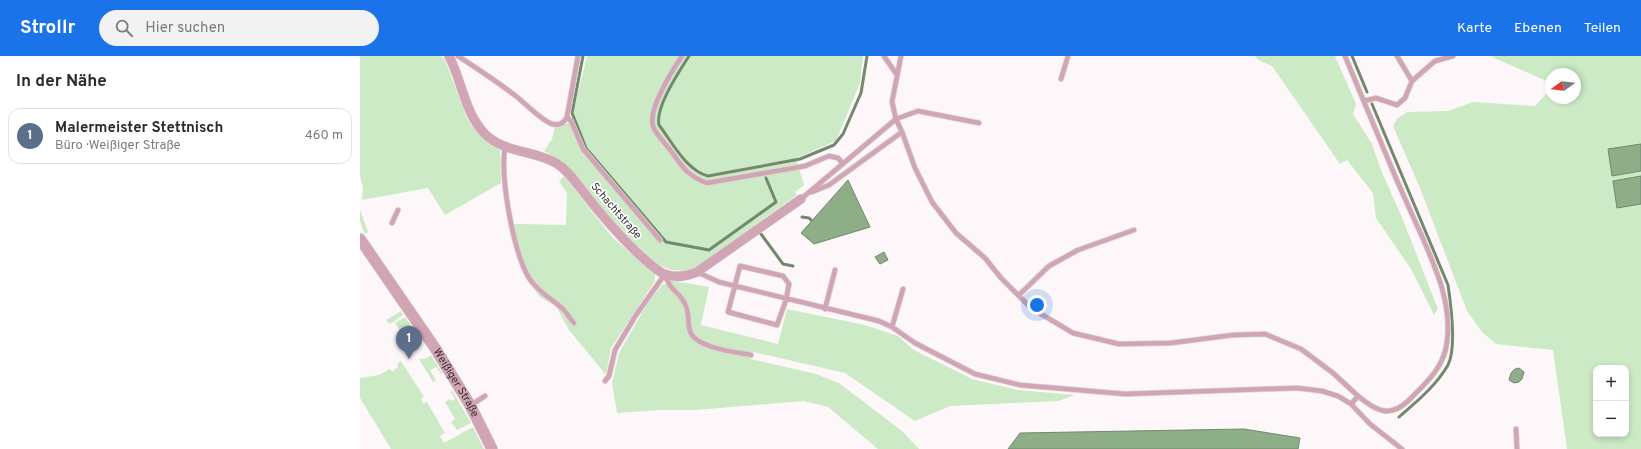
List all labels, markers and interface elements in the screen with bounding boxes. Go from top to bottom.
search box [99,10,379,46]
text: Strollr [20,16,75,40]
icon: search [113,17,135,39]
text: Hier suchen [145,19,225,38]
text: Karte [1457,20,1492,37]
text: Ebenen [1514,20,1562,37]
text: Teilen [1584,20,1621,37]
north arrow [1545,68,1581,104]
text: In der Nähe [16,71,107,93]
text: Malermeister Stettnisch [55,119,223,138]
text: 1 [27,128,33,144]
text: 460 m [305,128,343,144]
text: Büro · Weißiger Straße [55,138,181,154]
street label: Schachtstraße [588,180,644,242]
your location [1027,295,1047,315]
pin: 1 [396,326,422,359]
street label: Weißiger Straße [430,346,482,420]
map controls [1593,365,1629,437]
button: + [1593,365,1629,401]
button: − [1593,401,1629,437]

